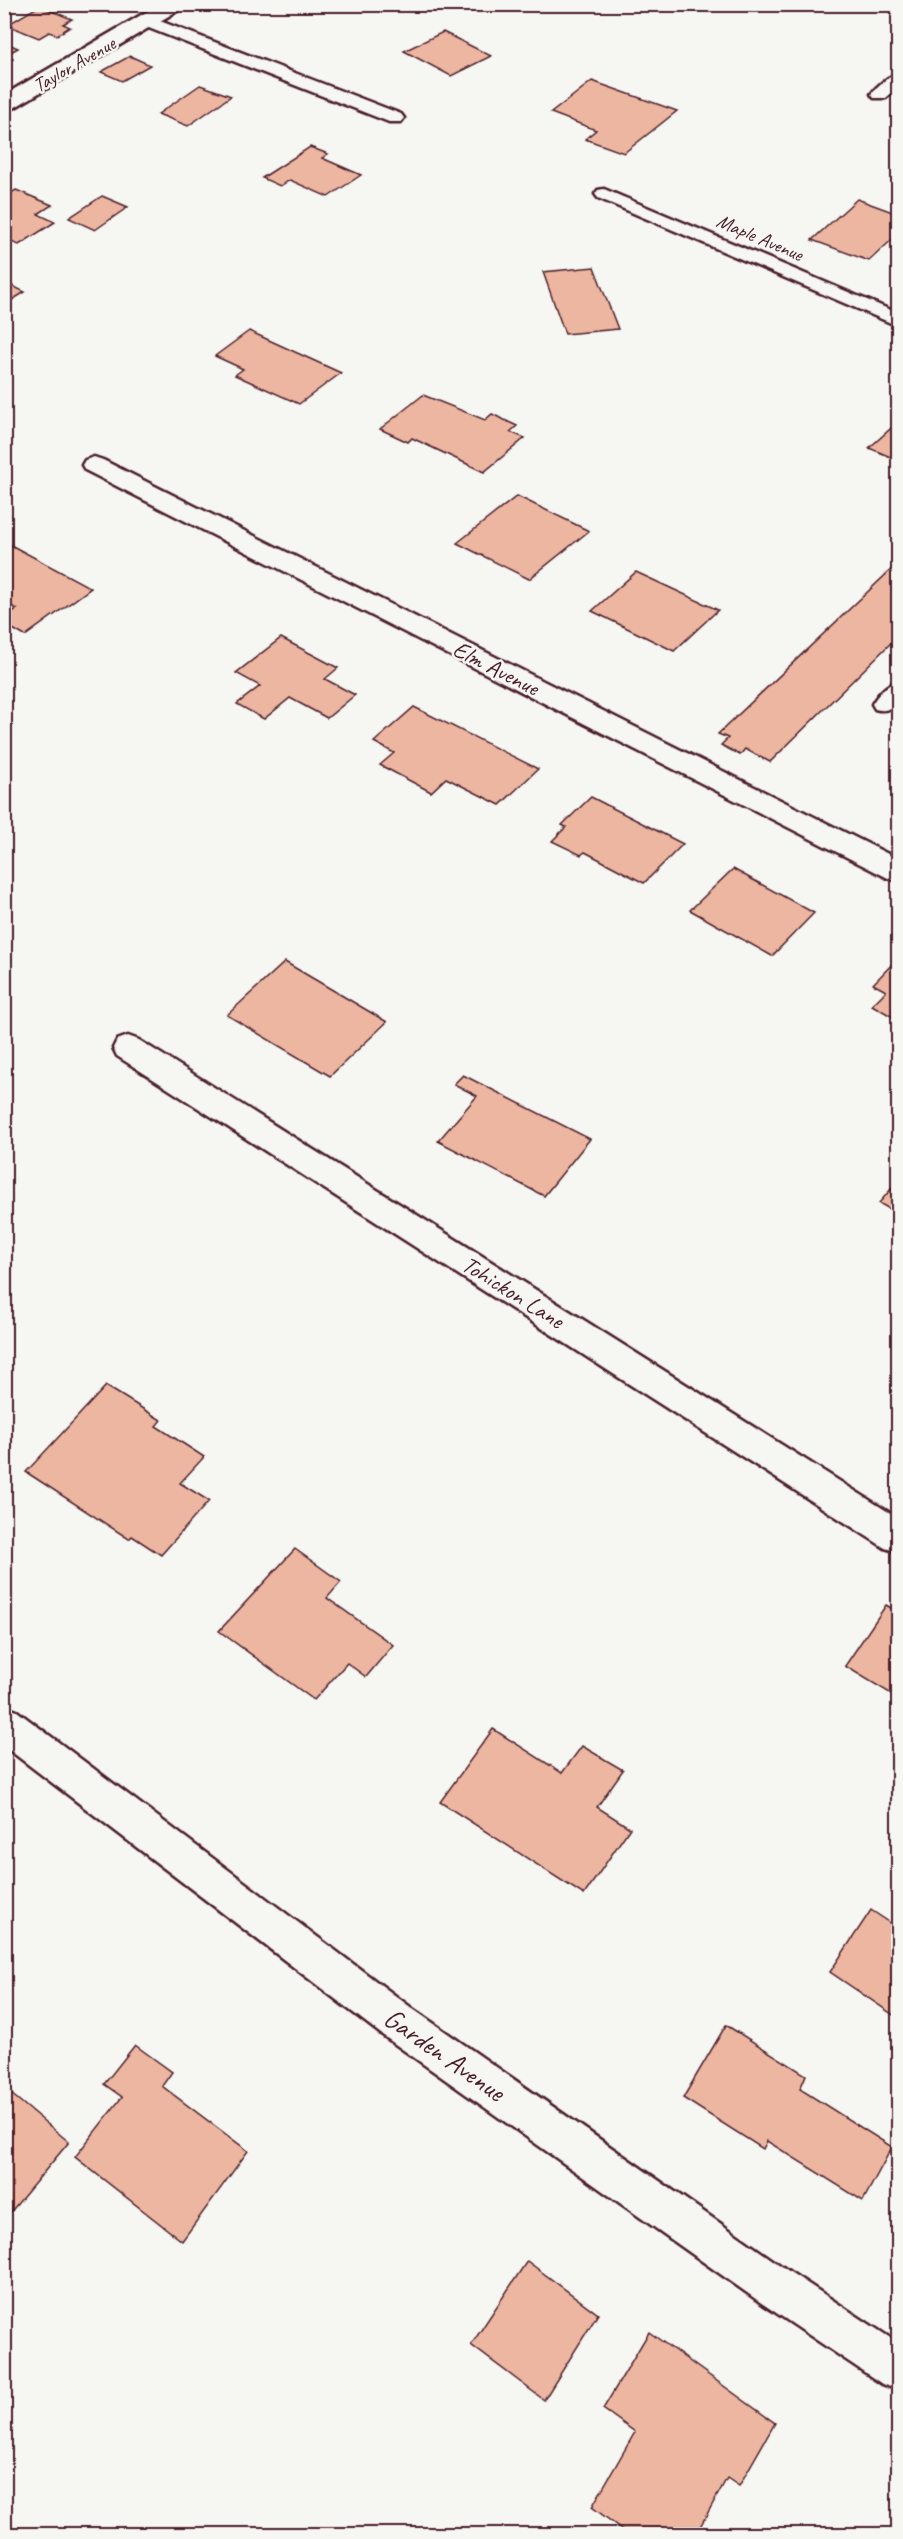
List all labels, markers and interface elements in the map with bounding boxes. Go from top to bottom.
street label: Taylor Avenue [29,30,121,98]
street label: Maple Avenue [713,208,808,267]
street label: Elm Avenue [448,634,546,703]
street label: Tohickon Lane [456,1249,571,1336]
street label: Garden Avenue [377,2000,514,2110]

